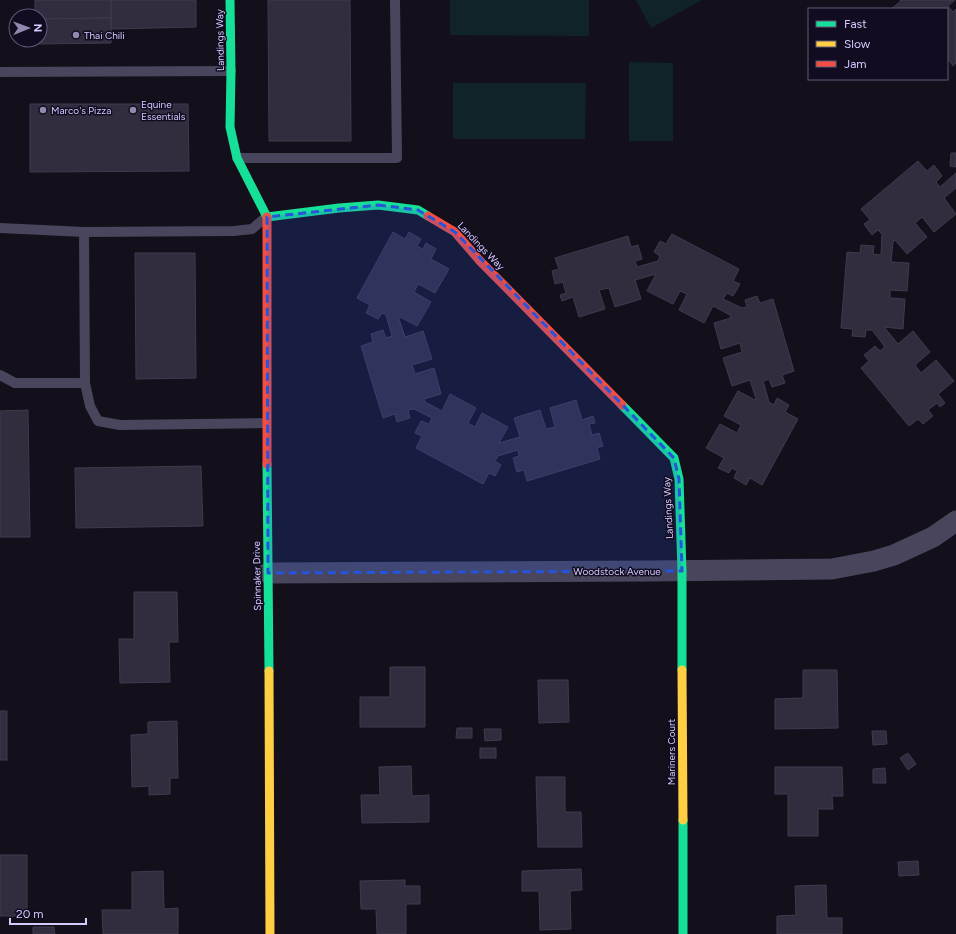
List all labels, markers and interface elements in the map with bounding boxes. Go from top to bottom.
north arrow [8,8,48,48]
street label: Landings Way [213,8,227,71]
legend [808,8,948,80]
text: Fast [844,17,867,31]
text: N [31,23,44,32]
place label: Thai Chili [84,29,125,42]
marker: Thai Chili [71,30,81,40]
text: Slow [844,37,871,51]
text: Jam [844,57,867,71]
place label: Equine Essentials [141,98,186,123]
place label: Marco's Pizza [51,104,111,117]
marker: Marco's Pizza [38,105,48,115]
marker: Equine Essentials [128,105,138,115]
street label: Landings Way [455,219,508,273]
street label: Landings Way [660,476,676,539]
street label: Spinnaker Drive [250,540,264,611]
street label: Woodstock Avenue [573,565,661,578]
street label: Mariners Court [665,719,678,785]
scale bar [10,900,86,926]
text: 20 m [16,907,44,921]

